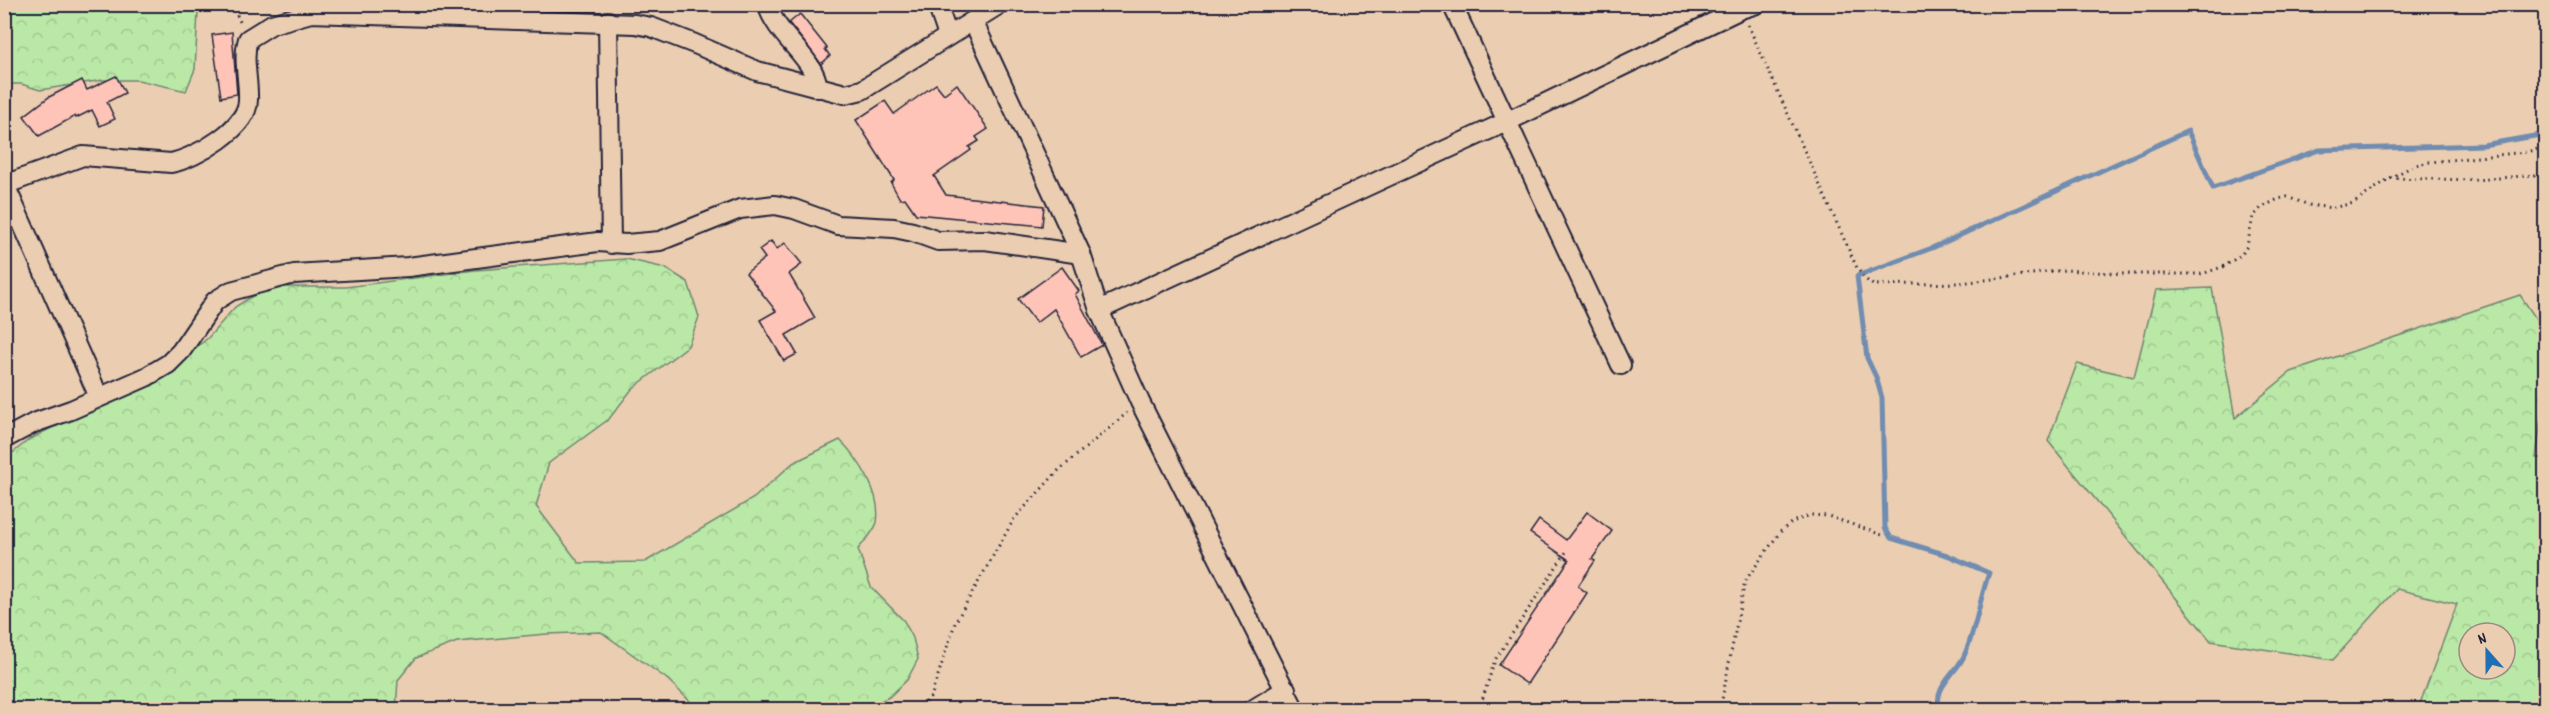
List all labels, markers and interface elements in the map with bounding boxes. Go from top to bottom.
north arrow [2457,621,2517,681]
text: N [2475,627,2490,651]

